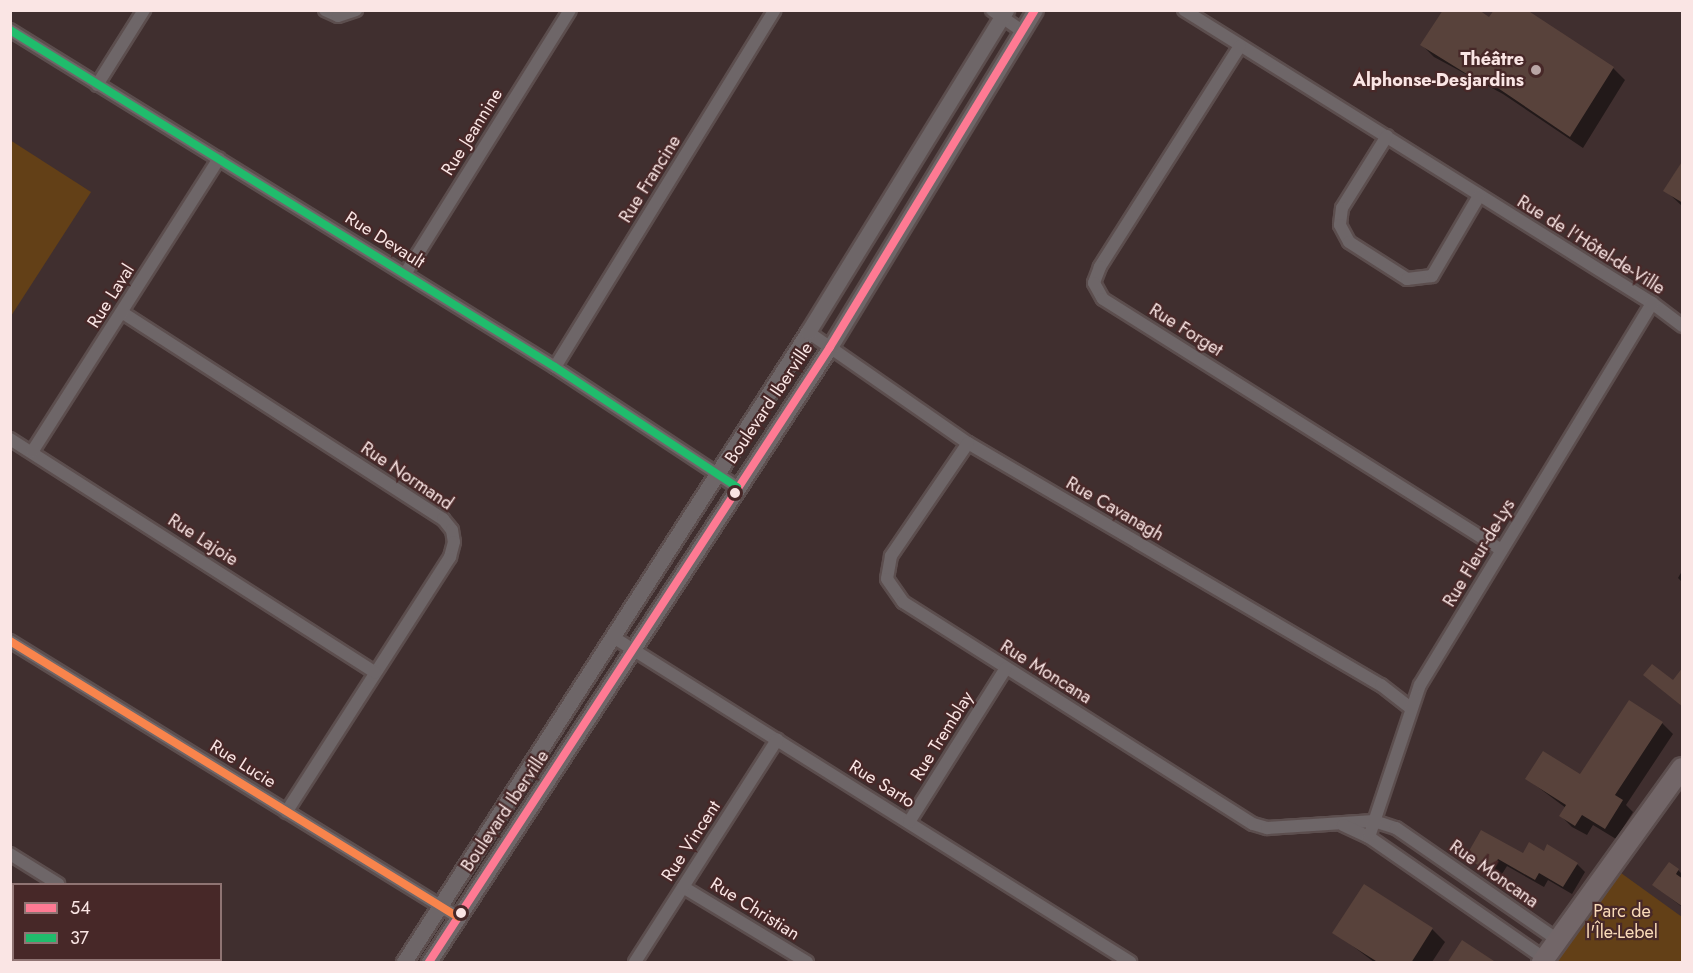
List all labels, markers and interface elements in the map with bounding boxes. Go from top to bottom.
place label: Théâtre Alphonse-Desjardins [1353,49,1524,92]
marker: Théâtre Alphonse-Desjardins [1529,63,1543,77]
street label: Rue Jeannine [437,84,507,180]
street label: Rue Francine [615,131,685,227]
street label: Rue de l'Hôtel-de-Ville [1513,191,1669,299]
street label: Rue Devault [341,207,429,273]
street label: Rue Laval [83,260,139,332]
street label: Rue Forget [1145,299,1227,361]
street label: Boulevard Iberville [720,338,818,468]
street label: Rue Normand [357,437,457,515]
street label: Rue Cavanagh [1062,472,1168,546]
unlabelled marker [729,487,741,499]
street label: Rue Fleur-de-Lys [1438,495,1520,611]
street label: Rue Lajoie [164,509,242,571]
street label: Rue Moncana [996,635,1096,709]
street label: Rue Tremblay [906,687,978,785]
street label: Rue Lucie [206,735,280,793]
street label: Boulevard Iberville [456,746,554,876]
street label: Rue Sarto [845,755,919,813]
street label: Rue Vincent [657,797,725,885]
street label: Rue Moncana [1445,835,1543,913]
street label: Rue Christian [706,873,804,945]
legend [12,883,222,961]
text: 54 [70,895,91,921]
park label: Parc de l'Île-Lebel [1586,901,1658,944]
unlabelled marker [455,907,467,919]
text: 37 [70,925,89,951]

